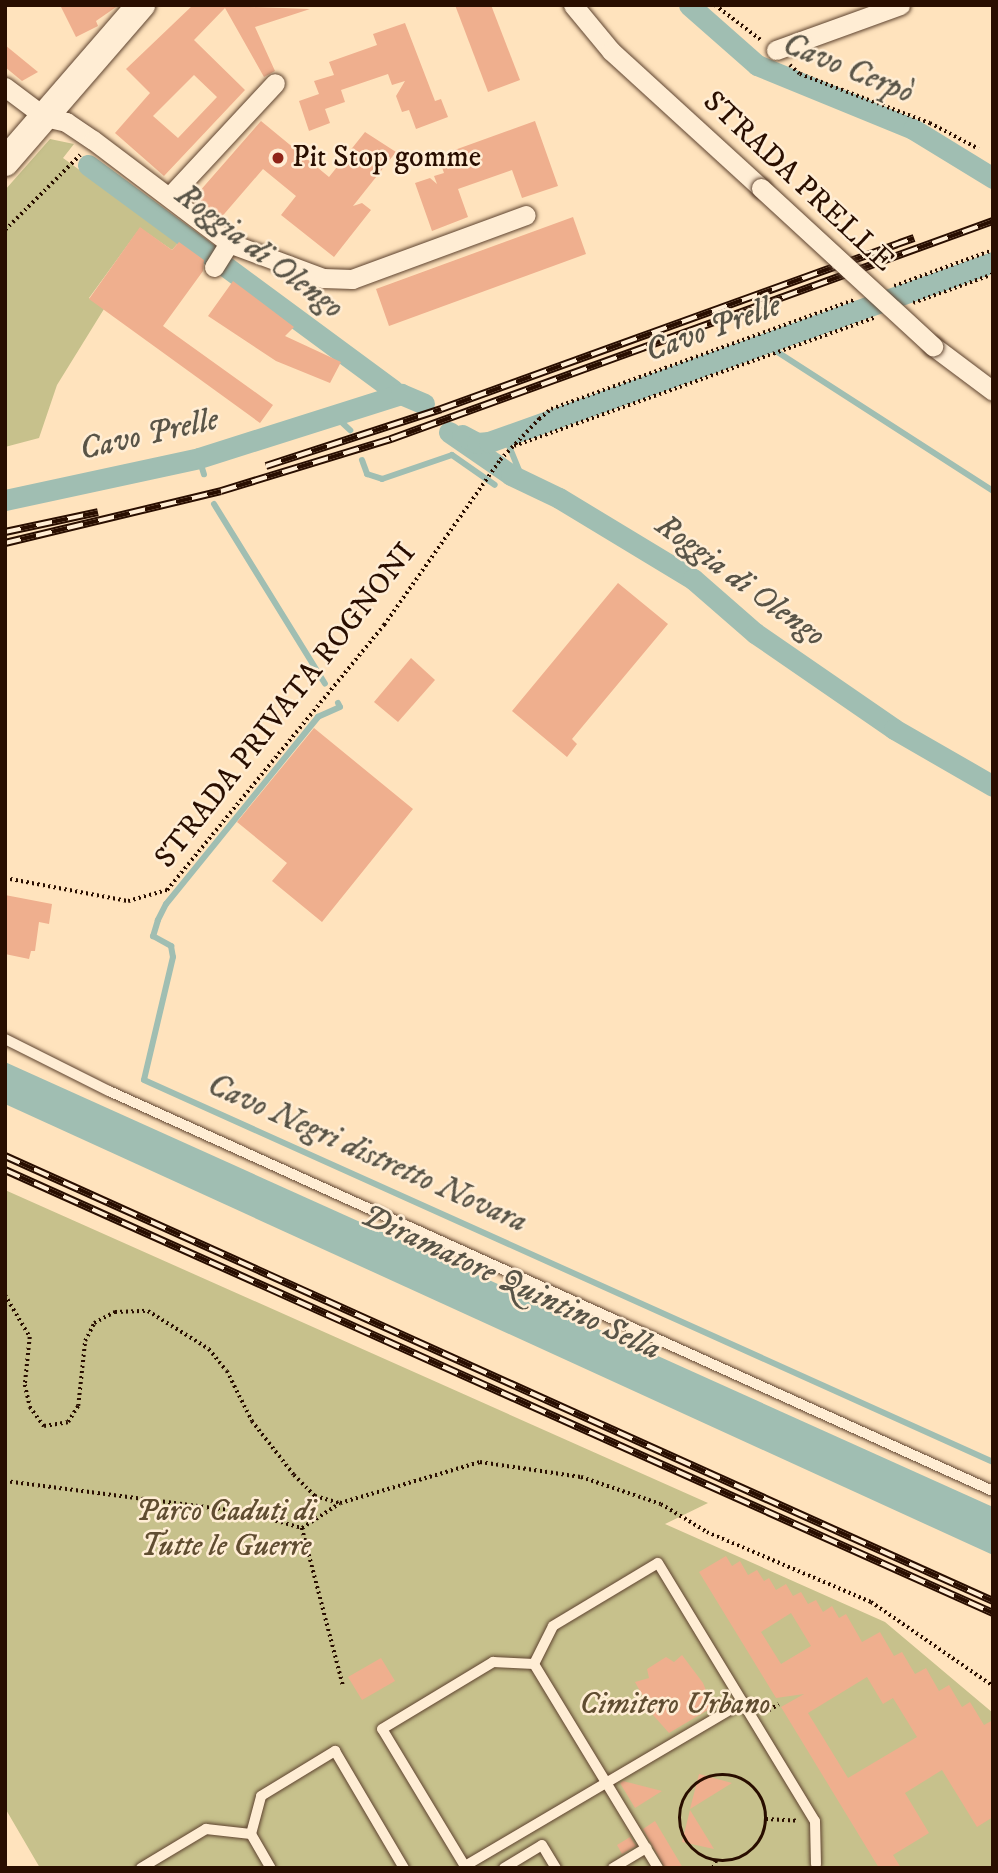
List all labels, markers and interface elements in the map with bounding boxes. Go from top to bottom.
water label: Cavo Cerpò [777,25,919,113]
street label: STRADA PRELLE [695,84,901,280]
place label: Pit Stop gomme [292,140,481,176]
marker: Pit Stop gomme [270,150,286,166]
water label: Roggia di Olengo [167,176,351,328]
water label: Cavo Prelle [640,287,786,371]
water label: Cavo Prelle [76,400,222,470]
water label: Roggia di Olengo [648,506,832,656]
street label: STRADA PRIVATA ROGNONI [148,536,424,876]
water label: Cavo Negri distretto Novara [201,1066,533,1242]
water label: Diramatore Quintino Sella [355,1197,667,1369]
park label: Parco Caduti di Tutte le Guerre [136,1494,316,1564]
park label: Cimitero Urbano [579,1687,771,1723]

